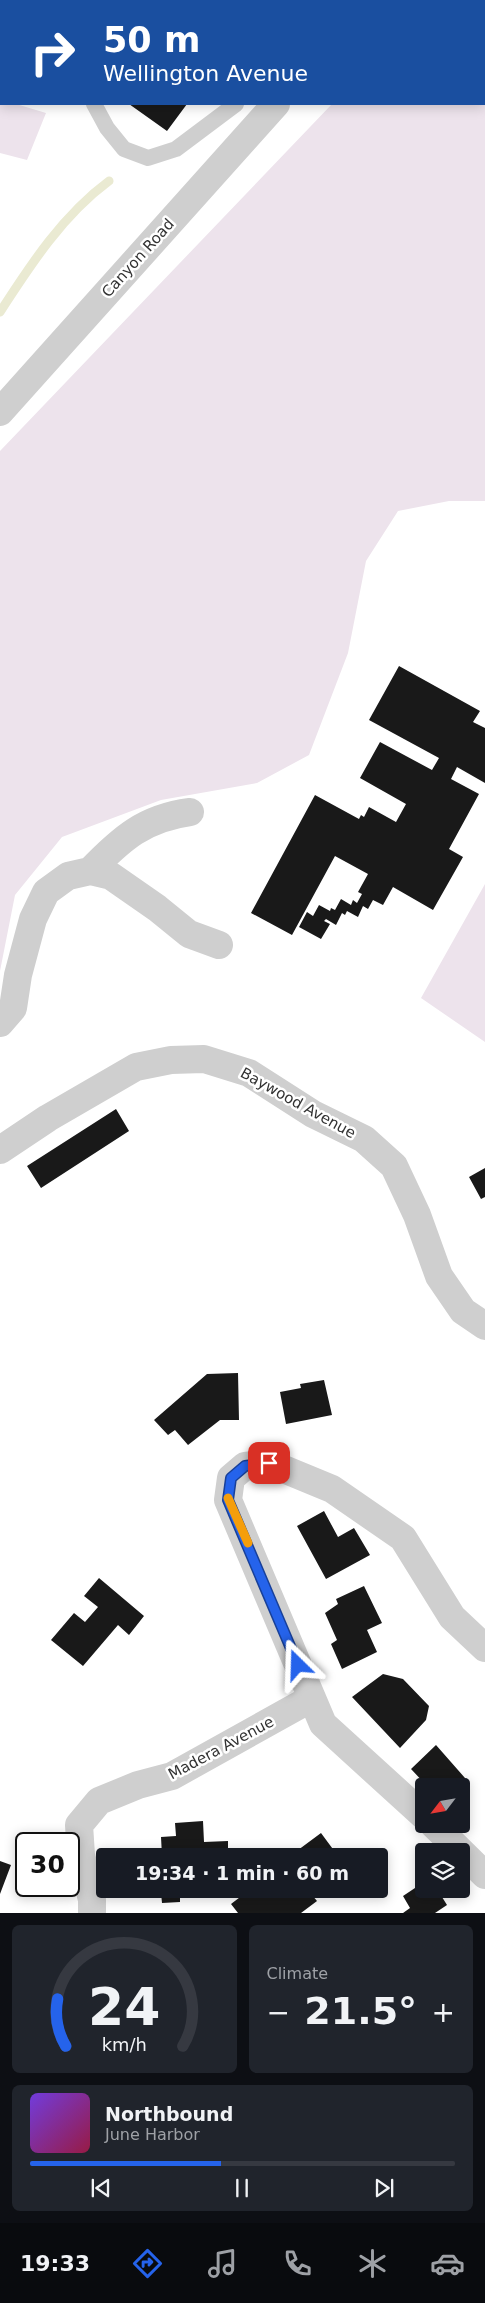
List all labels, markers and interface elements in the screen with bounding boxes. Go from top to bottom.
icon: right [20,20,85,85]
text: 50 m [103,20,200,60]
text: Wellington Avenue [103,61,308,86]
street label: Canyon Road [98,215,178,301]
street label: Baywood Avenue [237,1064,359,1142]
pin [248,1442,290,1484]
icon: arrive [255,1449,283,1477]
position arrow [271,1638,323,1690]
street label: Madera Avenue [165,1713,277,1783]
north arrow [415,1778,470,1832]
map controls [415,1778,470,1898]
speed limit sign: 30 [15,1832,80,1897]
button: layers [415,1843,470,1898]
text: 19:34 · 1 min · 60 m [135,1862,349,1884]
text: Climate [267,1964,328,1983]
text: 24 [88,1977,160,2037]
text: 21.5° [304,1989,417,2033]
text: − [267,1996,290,2029]
text: + [432,1996,455,2029]
text: km/h [102,2034,147,2055]
text: Northbound [105,2103,233,2125]
text: June Harbor [105,2125,200,2144]
icon: previous [87,2174,115,2202]
icon: pause [228,2174,256,2202]
icon: next [370,2174,398,2202]
icon: directions [130,2246,165,2281]
icon: music [205,2246,240,2281]
icon: phone [280,2246,315,2281]
icon: climate [355,2246,390,2281]
icon: car [430,2246,465,2281]
text: 19:33 [20,2251,90,2276]

